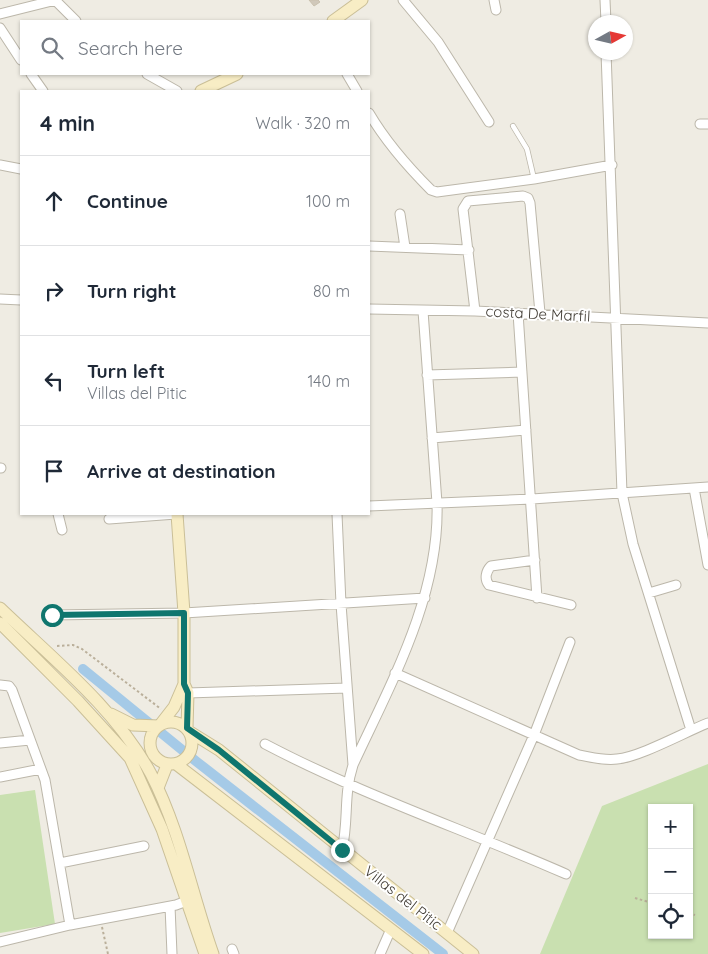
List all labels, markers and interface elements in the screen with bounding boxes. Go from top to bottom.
north arrow [588,15,633,60]
search box [20,20,370,75]
icon: search [38,34,66,62]
text: Search here [78,36,183,60]
text: 4 min [40,110,95,136]
text: Walk · 320 m [255,113,350,133]
icon: ahead [40,187,68,215]
text: Continue [87,189,168,213]
text: 100 m [306,191,350,211]
icon: right [40,277,68,305]
text: Turn right [87,279,176,303]
text: 80 m [313,281,350,301]
street label: costa De Marfil [485,301,591,326]
text: Turn left [87,359,165,383]
icon: left [40,367,68,395]
text: 140 m [307,371,350,391]
text: Villas del Pitic [87,383,187,403]
icon: arrive [40,457,68,485]
text: Arrive at destination [87,459,276,483]
route start [41,604,64,627]
map controls [648,804,693,939]
button: + [648,804,693,849]
route end [331,839,354,862]
button: − [648,849,693,894]
street label: Villas del Pitic [361,861,446,934]
button: locate [648,894,693,939]

